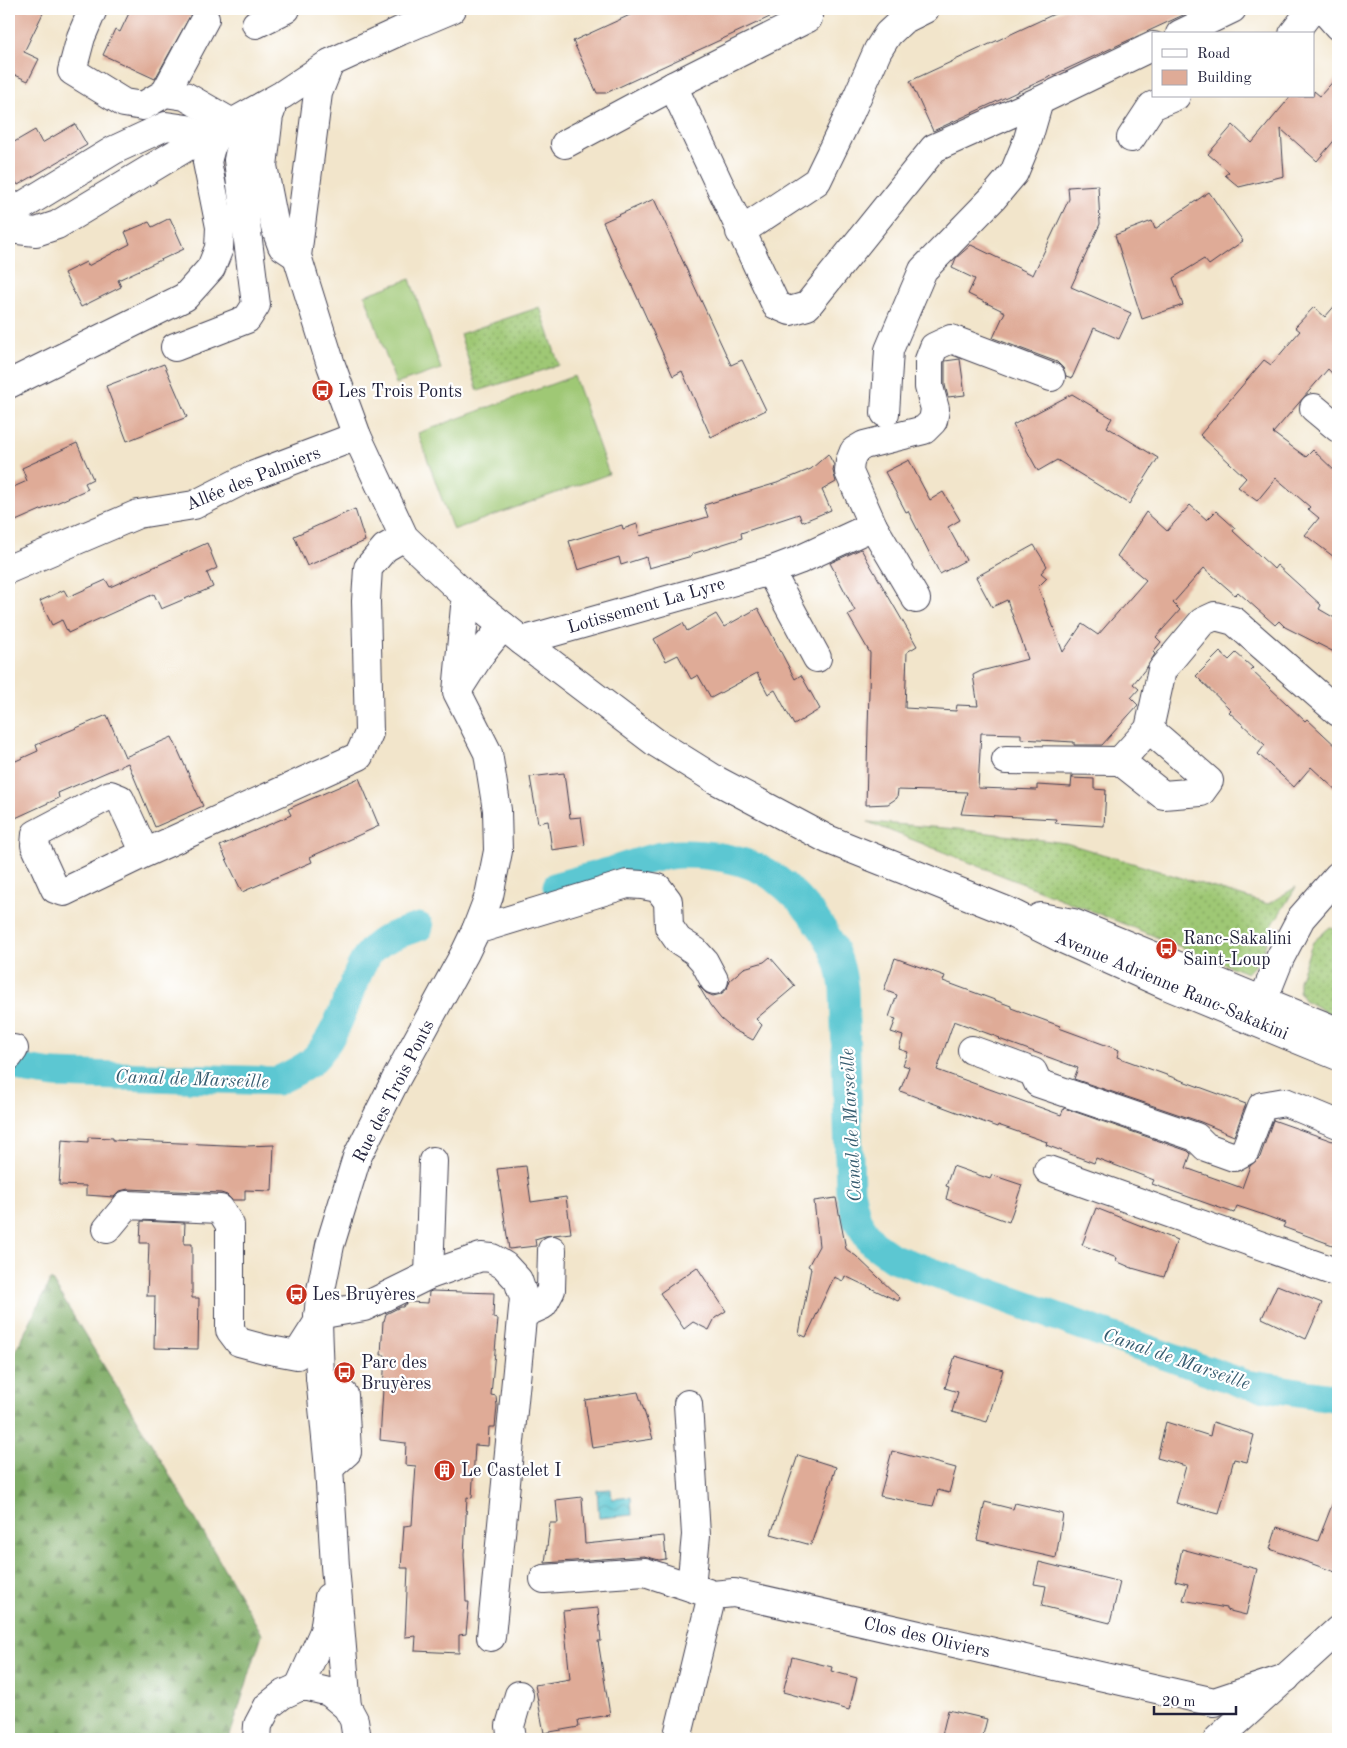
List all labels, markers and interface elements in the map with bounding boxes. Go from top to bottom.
legend [1152,32,1314,98]
text: Road [1197,47,1231,62]
text: Building [1197,71,1252,86]
bus stop icon: Les Trois Ponts [310,379,334,403]
place label: Les Trois Ponts [338,383,462,401]
street label: Allée des Palmiers [184,444,323,514]
street label: Lotissement La Lyre [565,575,727,637]
street label: Avenue Adrienne Ranc-Sakakini [1052,928,1291,1043]
place label: Ranc-Sakalini Saint-Loup [1183,930,1292,969]
bus stop icon: Ranc-Sakalini Saint-Loup [1155,936,1179,960]
street label: Rue des Trois Ponts [350,1017,438,1166]
water label: Canal de Marseille [839,1047,866,1202]
water label: Canal de Marseille [115,1068,270,1093]
bus stop icon: Les Bruyères [284,1282,308,1306]
place label: Les Bruyères [312,1286,416,1304]
water label: Canal de Marseille [1100,1326,1252,1395]
place label: Parc des Bruyères [361,1354,432,1393]
bus stop icon: Parc des Bruyères [333,1360,357,1384]
building icon: Le Castelet I [433,1458,457,1482]
place label: Le Castelet I [461,1462,561,1480]
street label: Clos des Oliviers [862,1615,992,1661]
scale bar [1154,1683,1237,1715]
text: 20 m [1162,1695,1196,1710]

